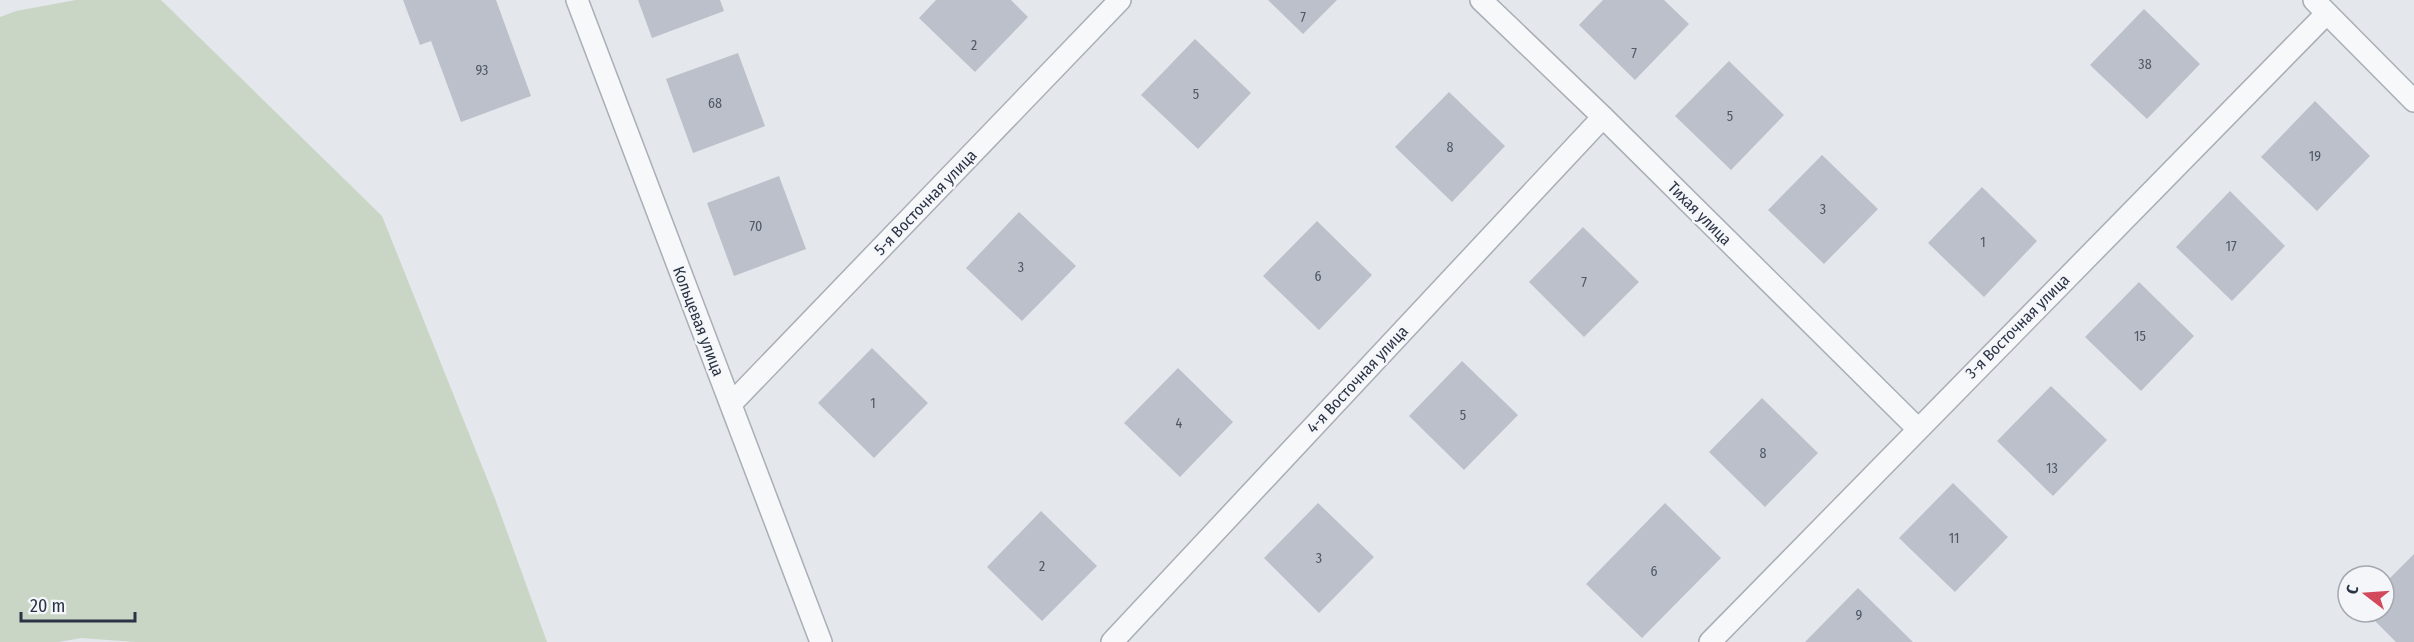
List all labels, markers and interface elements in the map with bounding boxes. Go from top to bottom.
house number: 7 [1300,9,1306,26]
house number: 2 [971,37,977,54]
house number: 7 [1631,45,1637,62]
house number: 38 [2138,56,2152,73]
house number: 93 [476,62,488,79]
house number: 5 [1193,86,1199,103]
house number: 68 [708,95,722,112]
house number: 5 [1727,108,1733,125]
house number: 8 [1447,139,1454,156]
street label: 5-я Восточная улица [870,146,981,259]
house number: 19 [2309,148,2321,165]
street label: Тихая улица [1664,178,1735,249]
house number: 3 [1820,201,1826,218]
house number: 70 [750,218,762,235]
house number: 1 [1980,234,1986,251]
house number: 17 [2225,238,2237,255]
house number: 3 [1018,259,1024,276]
street label: Кольцевая улица [669,264,728,379]
house number: 6 [1315,268,1322,285]
street label: 3-я Восточная улица [1961,270,2073,382]
house number: 7 [1581,274,1587,291]
street label: 4-я Восточная улица [1303,322,1412,437]
house number: 15 [2134,328,2146,345]
house number: 1 [870,395,876,412]
house number: 5 [1460,407,1466,424]
house number: 4 [1176,415,1183,432]
house number: 8 [1760,445,1767,462]
house number: 13 [2046,460,2058,477]
house number: 11 [1949,530,1959,547]
house number: 3 [1316,550,1322,567]
house number: 2 [1039,558,1045,575]
house number: 6 [1651,563,1658,580]
north arrow [2336,564,2396,624]
text: С [2342,582,2363,597]
scale bar [21,585,135,623]
text: 20 m [30,595,65,617]
house number: 9 [1856,607,1863,624]

